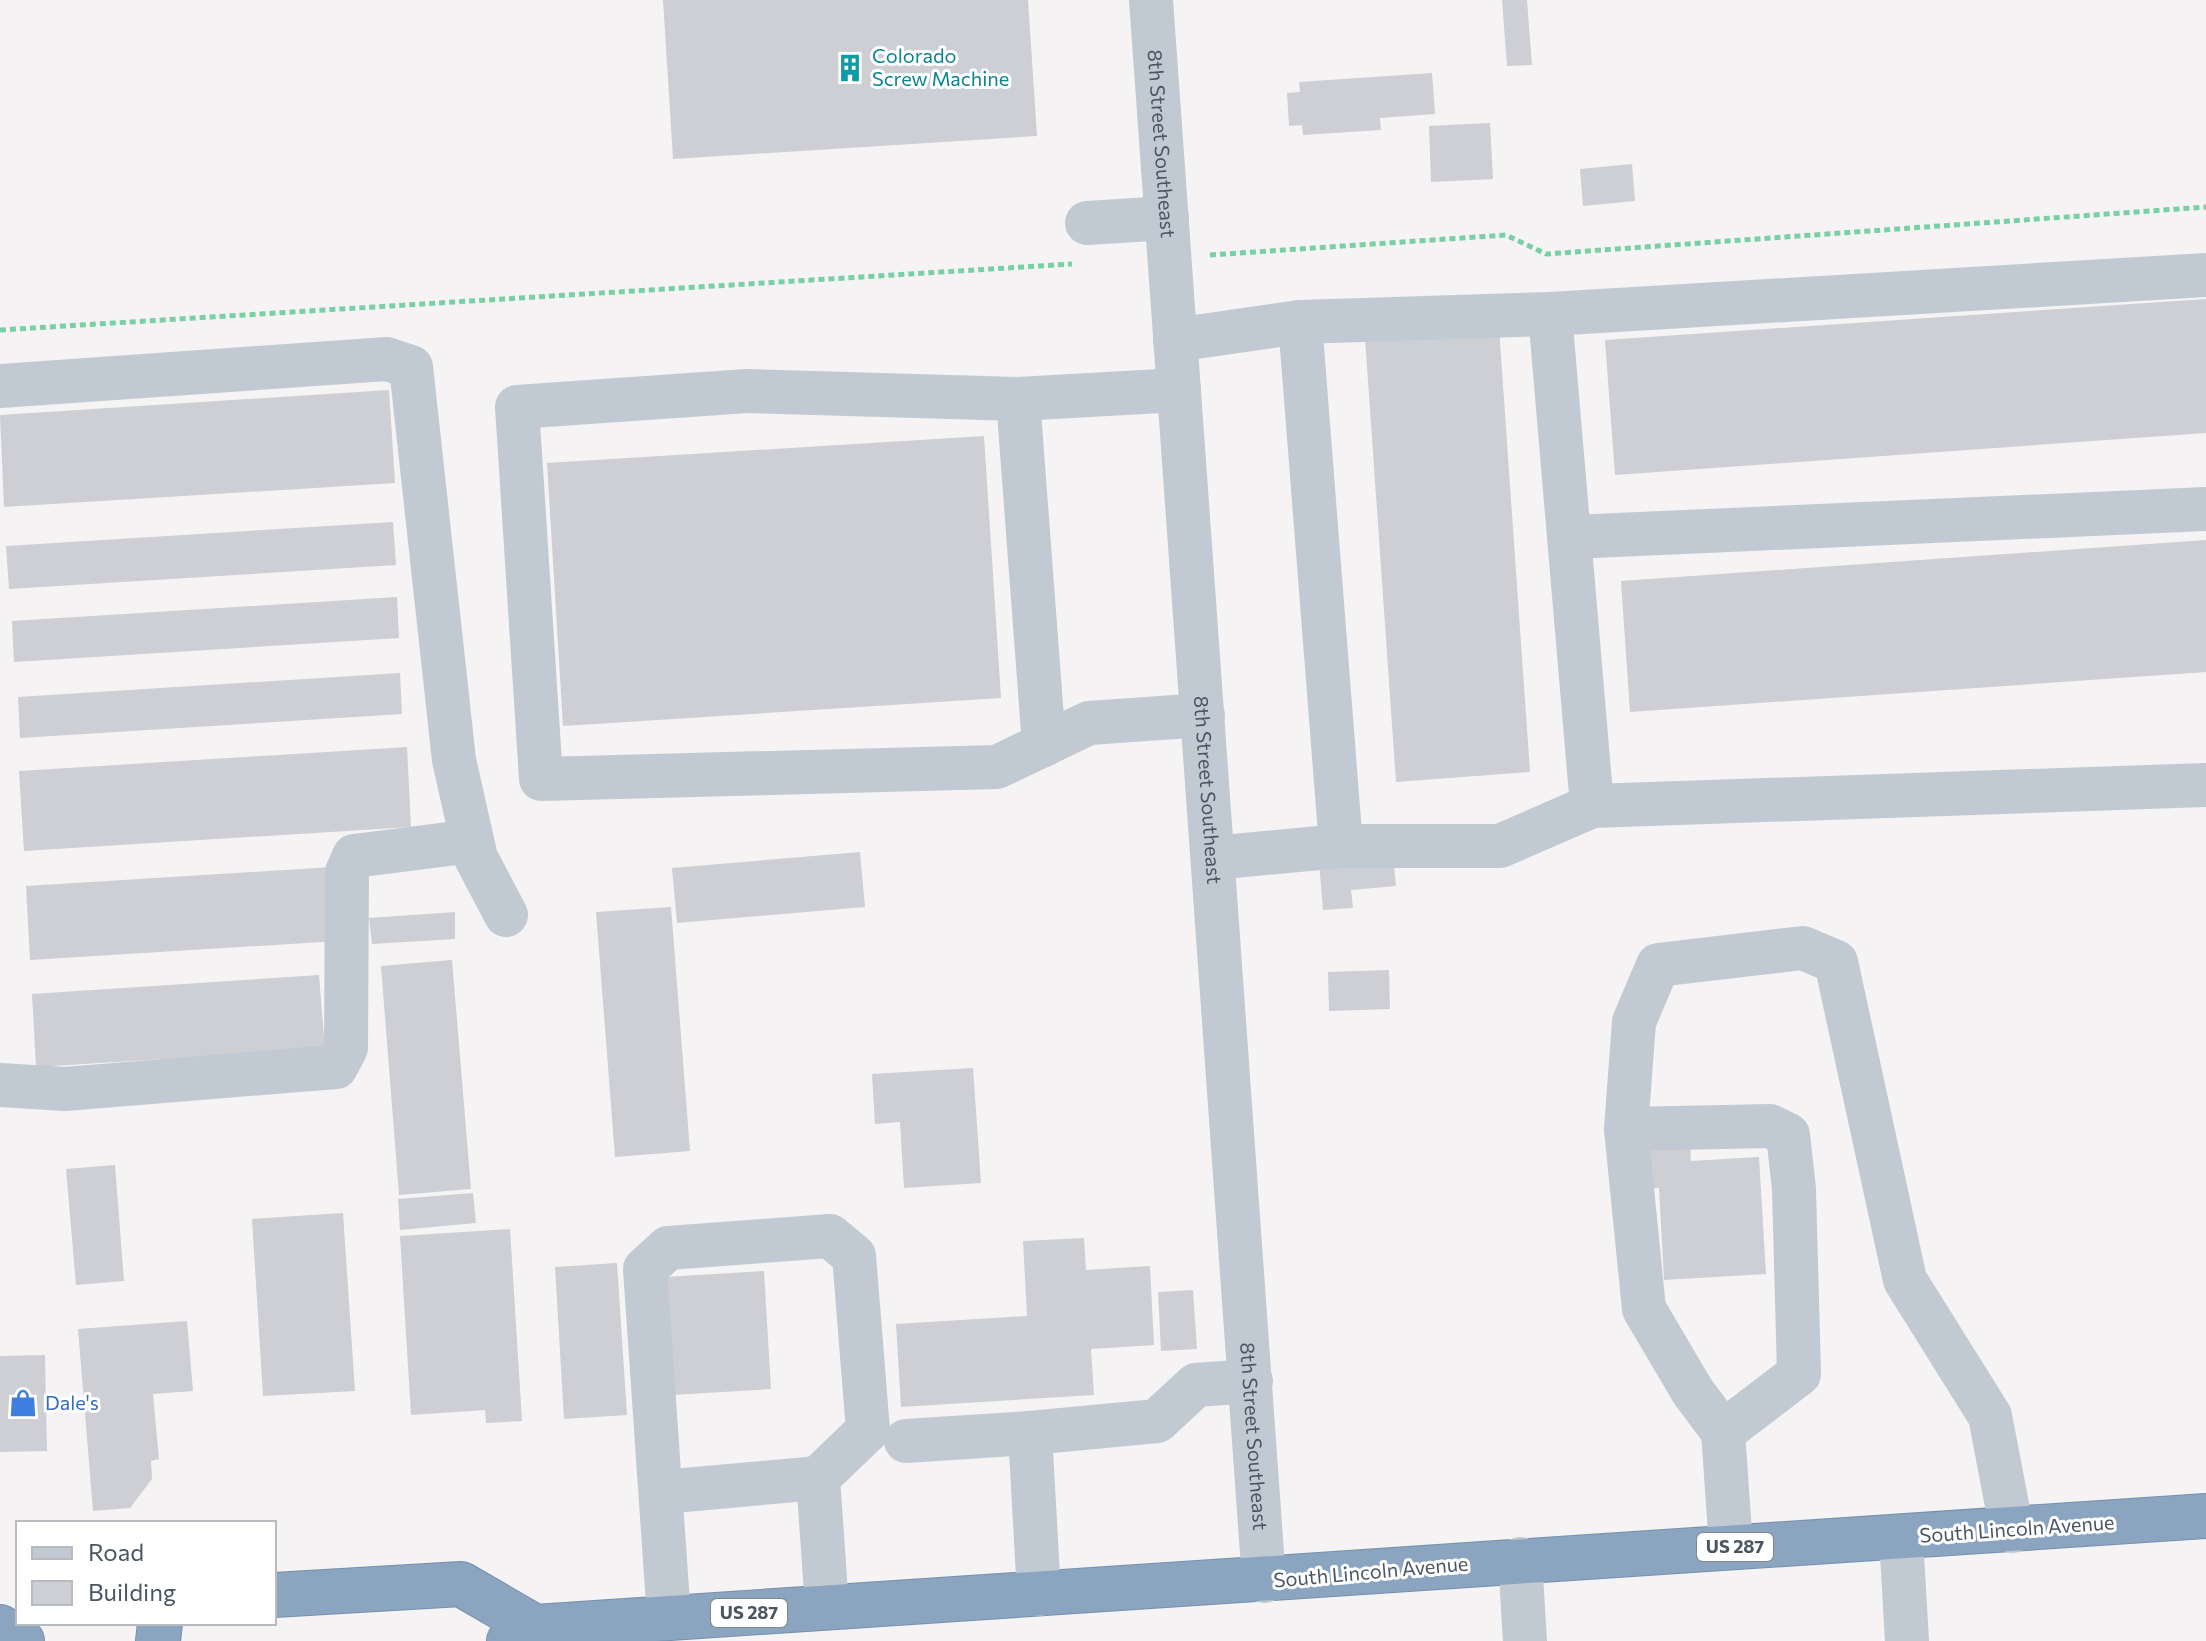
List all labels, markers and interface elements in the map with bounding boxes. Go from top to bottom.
place label: Colorado Screw Machine [872,43,1009,90]
street label: 8th Street Southeast [1144,49,1181,239]
building icon: Colorado Screw Machine [835,53,865,83]
street label: 8th Street Southeast [1190,695,1227,885]
street label: 8th Street Southeast [1236,1341,1273,1531]
shop icon: Dale's [8,1388,38,1418]
place label: Dale's [45,1390,99,1414]
street label: South Lincoln Avenue [1919,1509,2115,1547]
legend [16,1521,276,1625]
road number: US 287 [1697,1533,1773,1561]
text: Road [88,1537,144,1566]
street label: South Lincoln Avenue [1273,1551,1469,1591]
text: Building [88,1577,176,1606]
road number: US 287 [711,1599,787,1627]

